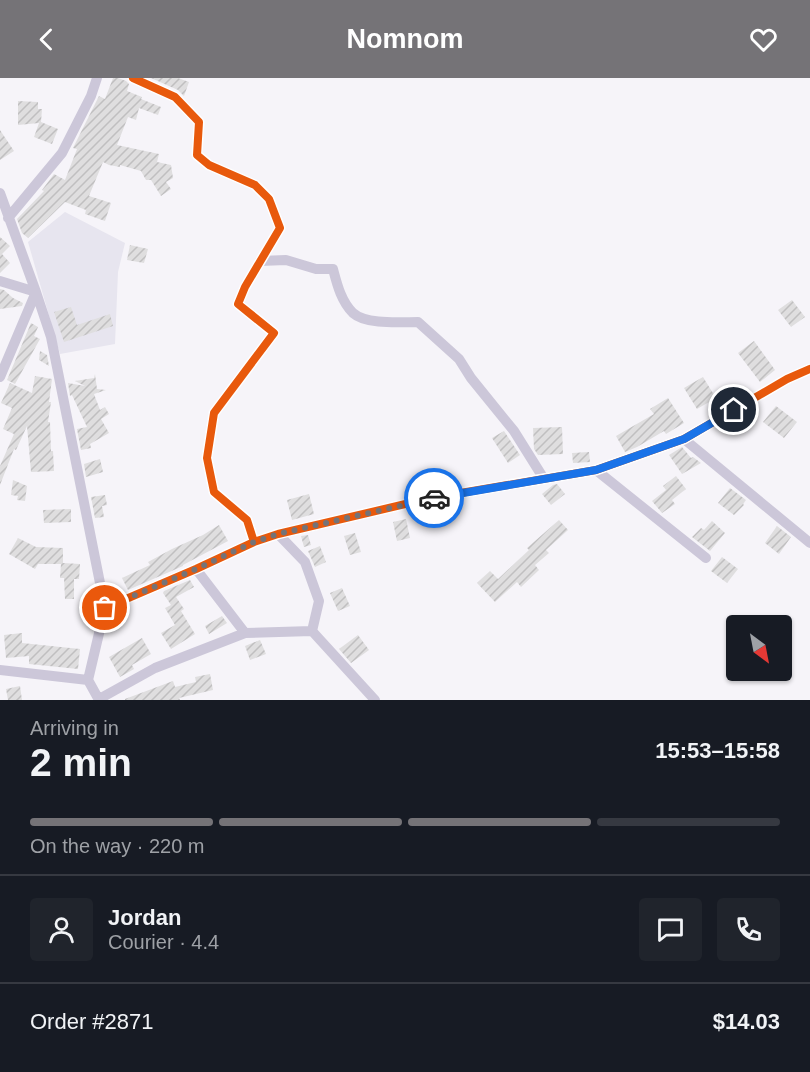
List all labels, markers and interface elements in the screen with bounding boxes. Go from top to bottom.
icon: back [30,23,63,56]
icon: heart [747,23,780,56]
text: Nomnom [347,24,464,54]
pin [708,384,759,435]
icon: home [717,393,750,426]
courier [404,468,464,528]
icon: car [418,482,451,515]
pin [79,582,130,633]
icon: bag [88,591,121,624]
north arrow [726,615,792,681]
map controls [726,615,792,681]
text: Arriving in [30,717,119,739]
text: 15:53–15:58 [655,738,780,763]
text: 2 min [30,741,132,784]
text: On the way · 220 m [30,835,205,857]
button: person [30,898,93,961]
button: chat [639,898,702,961]
button: phone [717,898,780,961]
text: Jordan [108,905,181,930]
text: Courier · 4.4 [108,931,219,953]
text: Order #2871 [30,1009,154,1034]
text: $14.03 [713,1009,780,1034]

